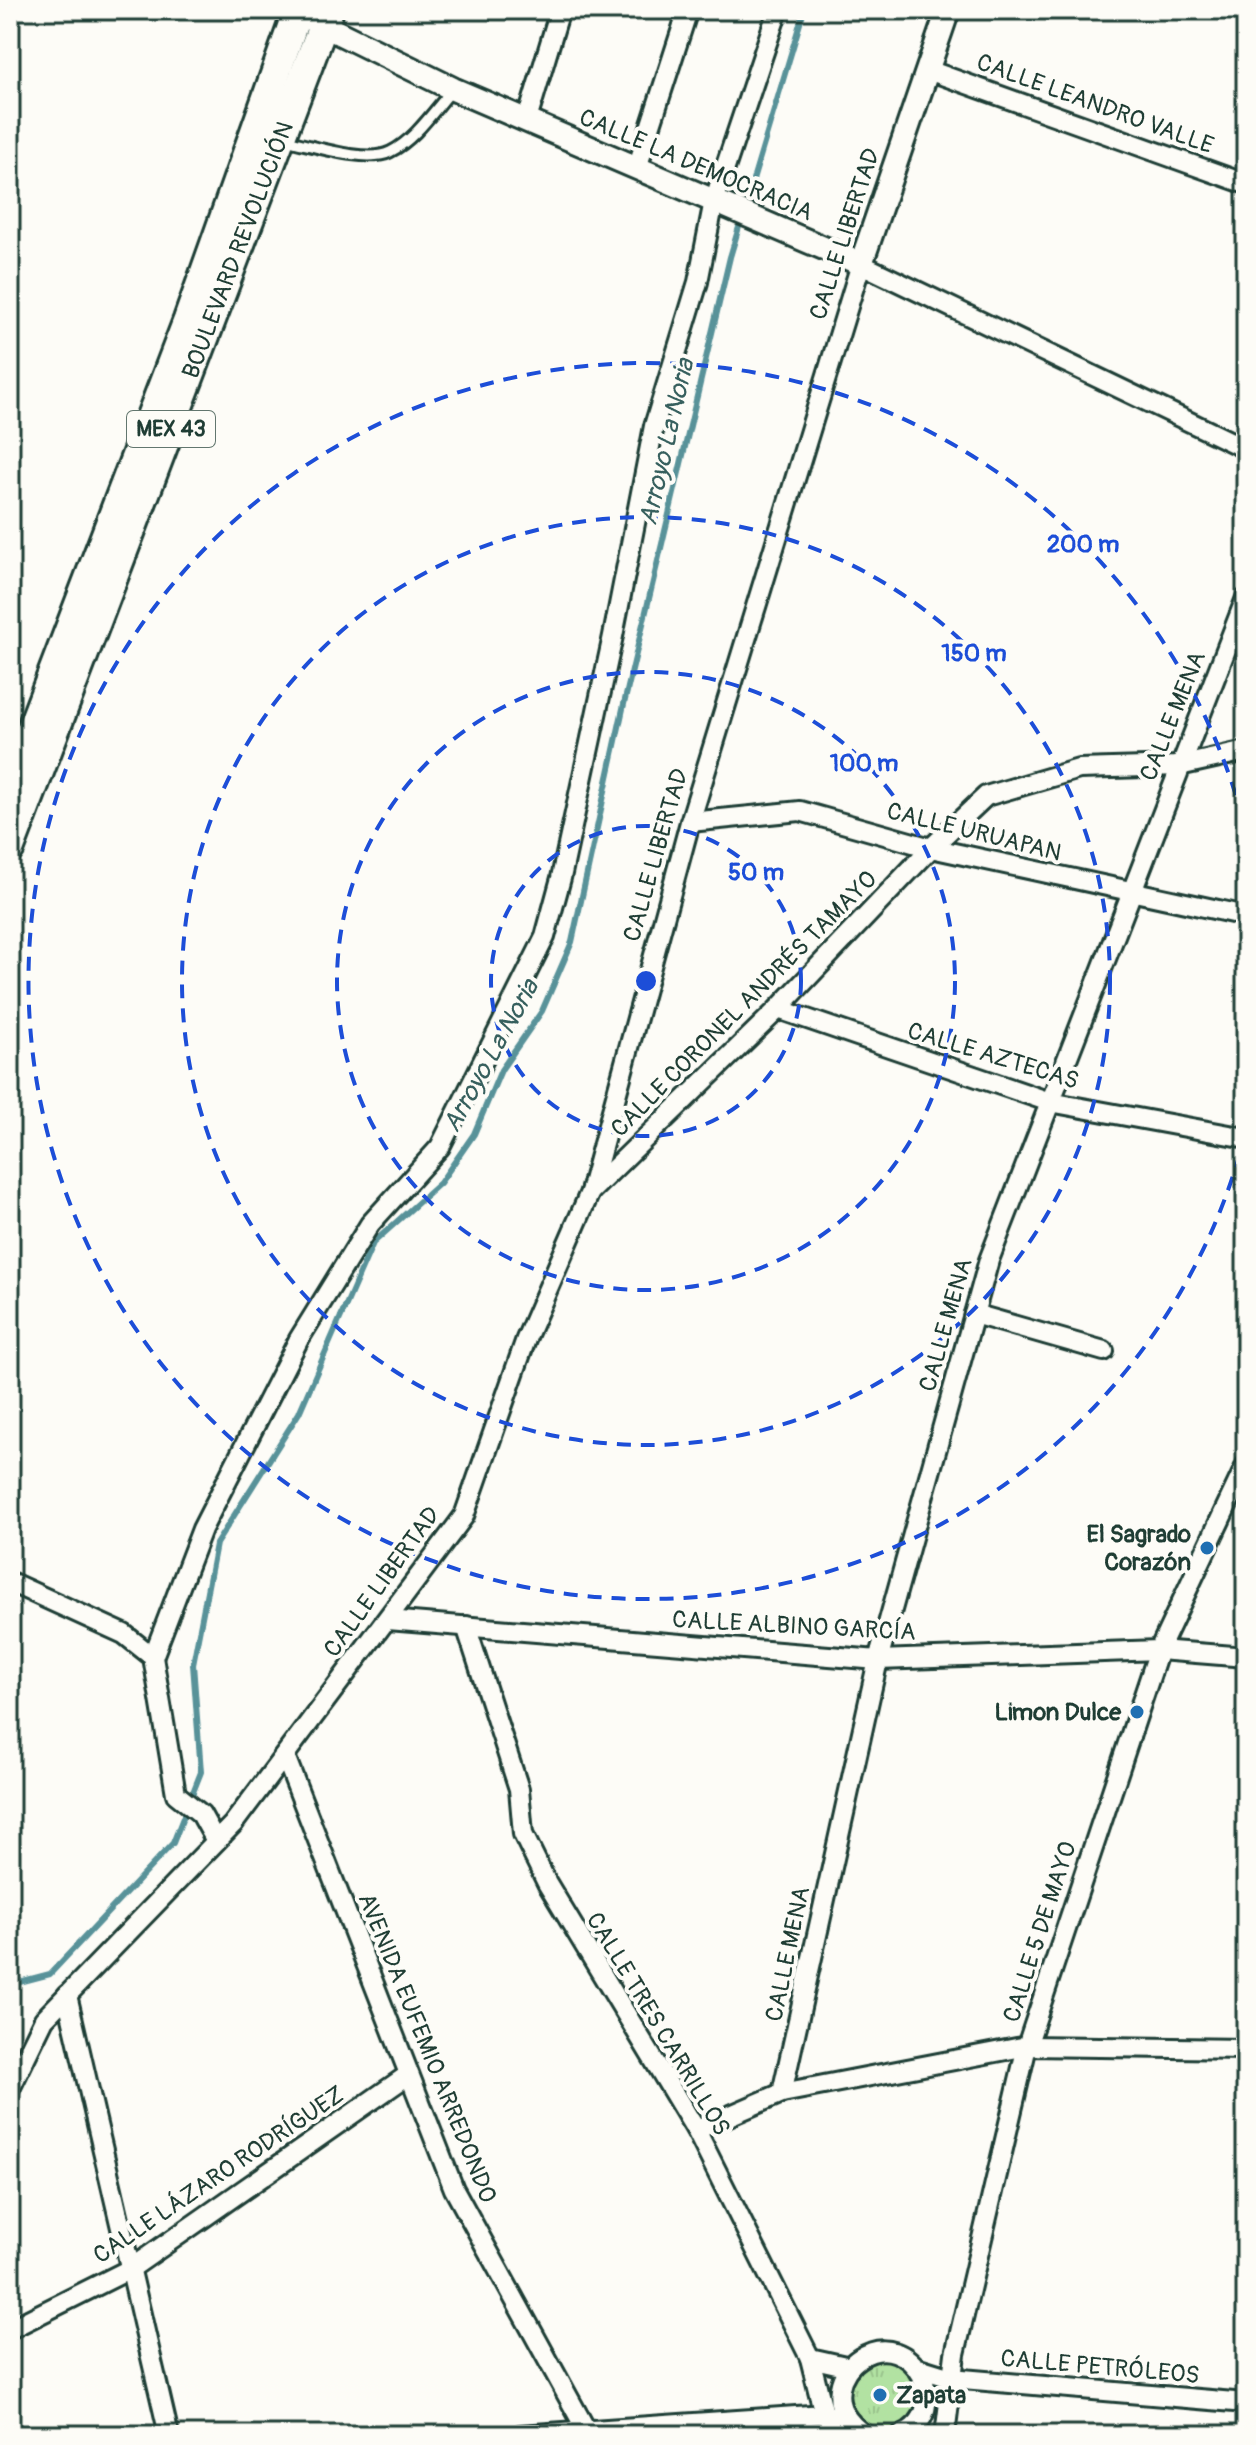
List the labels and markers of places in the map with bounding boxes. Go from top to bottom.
centre of rings [632,967,660,995]
place label: El Sagrado Corazón [1086,1520,1191,1577]
marker: El Sagrado Corazón [1198,1539,1216,1557]
place label: Limon Dulce [995,1698,1122,1727]
marker: Limon Dulce [1128,1703,1146,1721]
place label: Zapata [896,2381,966,2410]
marker: Zapata [871,2386,889,2404]

